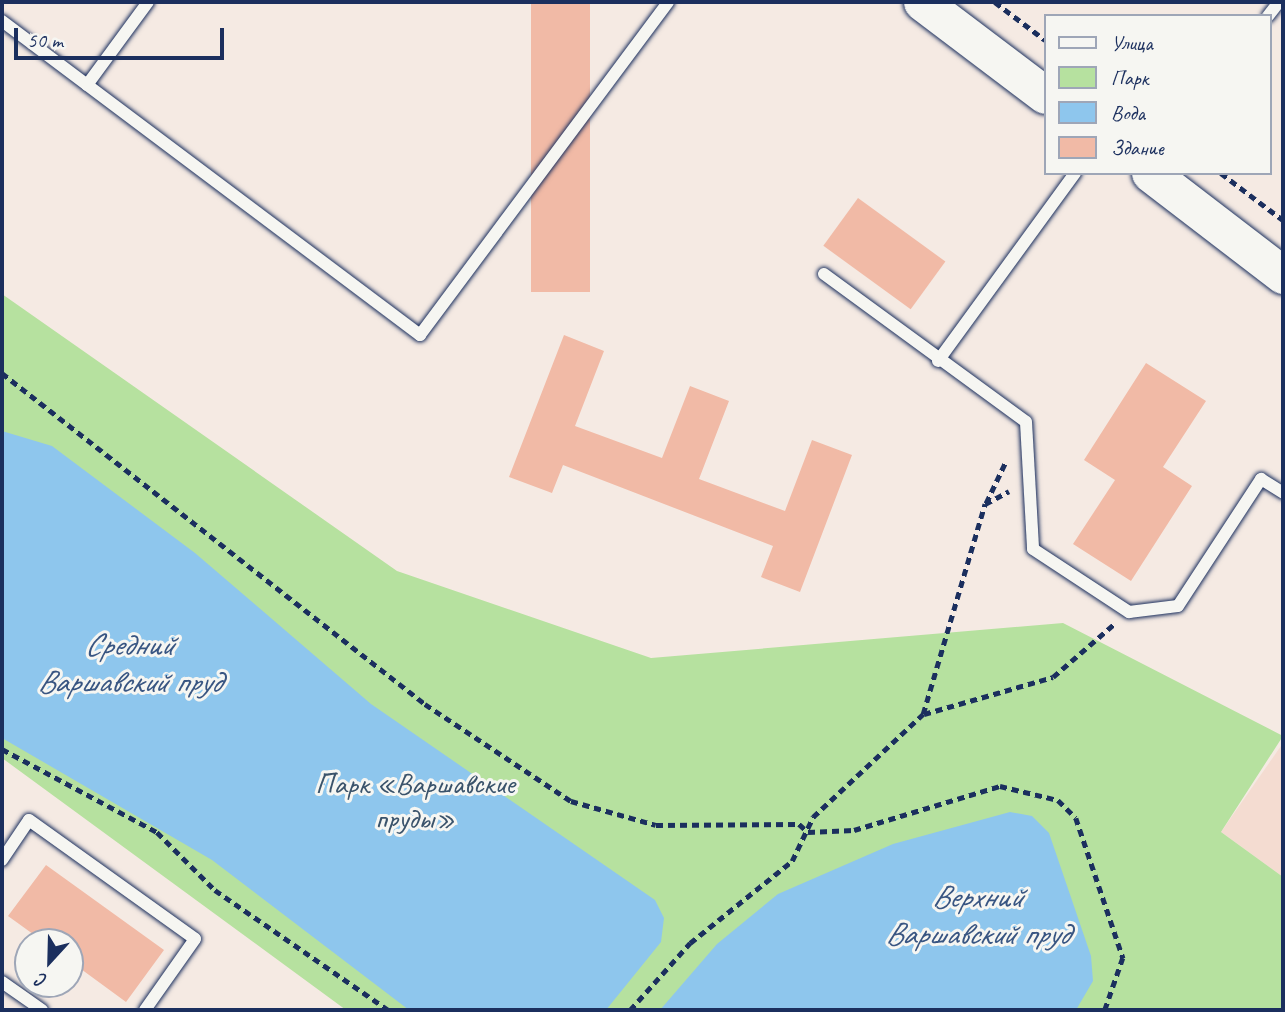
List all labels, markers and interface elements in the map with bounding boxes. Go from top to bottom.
scale bar [18,14,228,58]
legend [1044,14,1271,175]
text: 50 m [27,27,63,53]
text: Улица [1111,30,1153,56]
text: Парк [1111,65,1148,91]
text: Вода [1111,100,1145,126]
text: Здание [1111,135,1164,161]
water label: Средний Варшавский пруд [37,627,221,702]
park label: Парк «Варшавские пруды» [315,765,515,836]
water label: Верхний Варшавский пруд [885,879,1069,954]
north arrow [14,928,84,998]
text: С [33,968,51,993]

